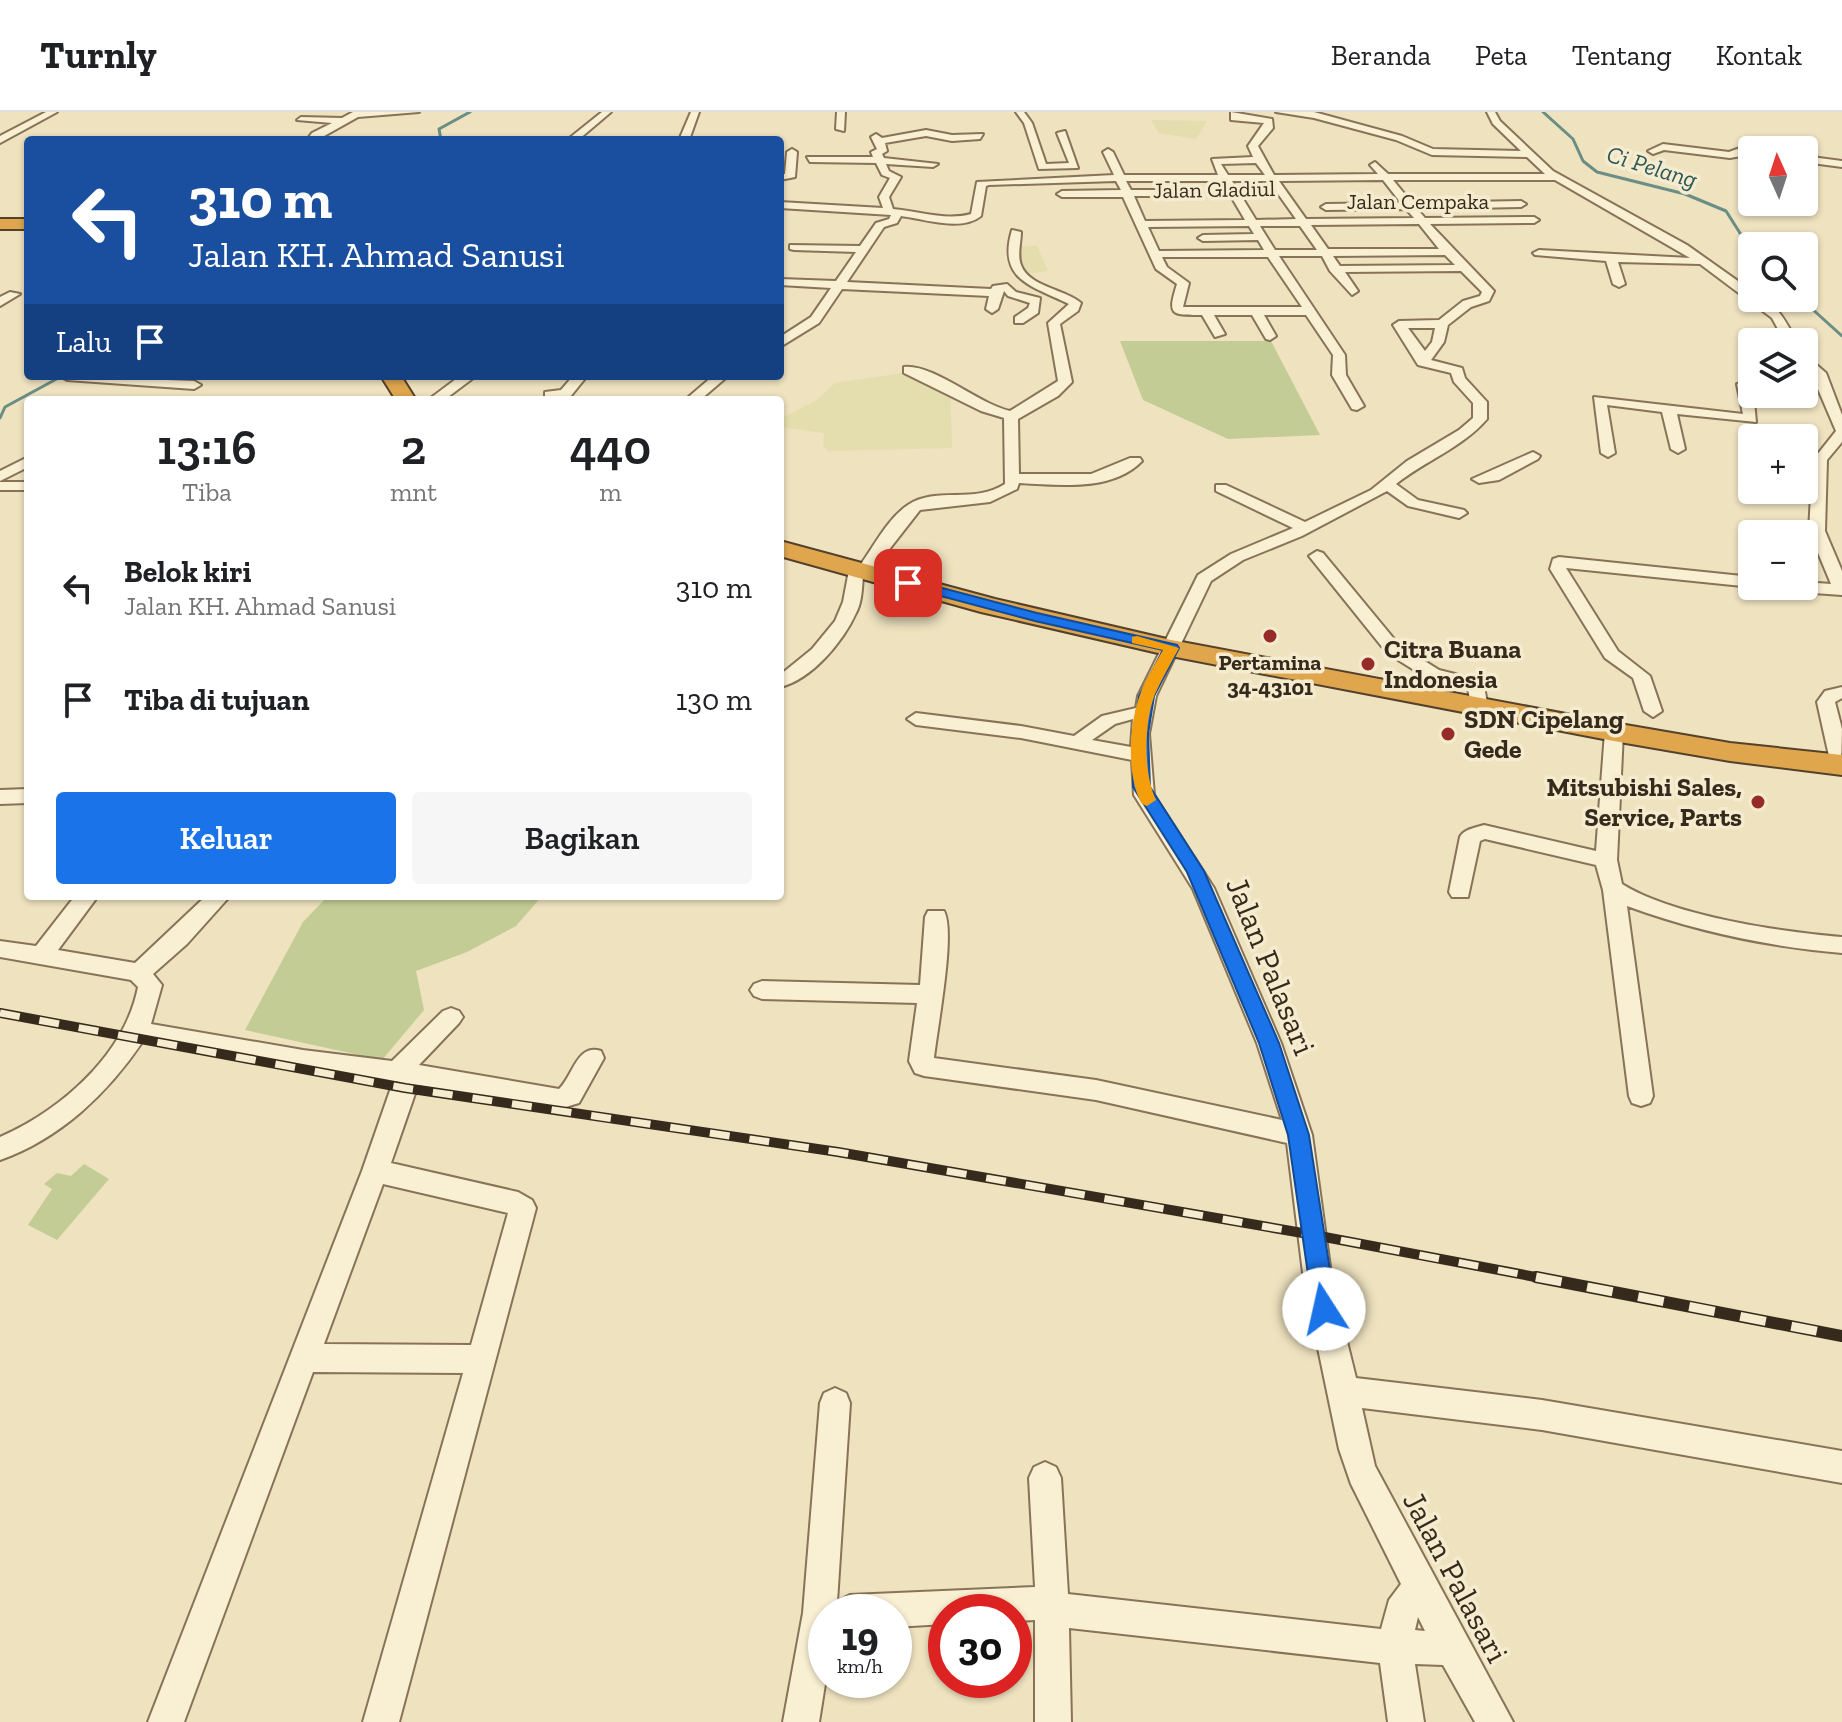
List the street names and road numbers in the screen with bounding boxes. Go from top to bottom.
street label: Jalan Gladiul [1153,175,1276,204]
street label: Jalan Cempaka [1347,188,1490,215]
street label: Jalan Palasari [1218,872,1324,1060]
street label: Jalan Palasari [1395,1485,1517,1669]

